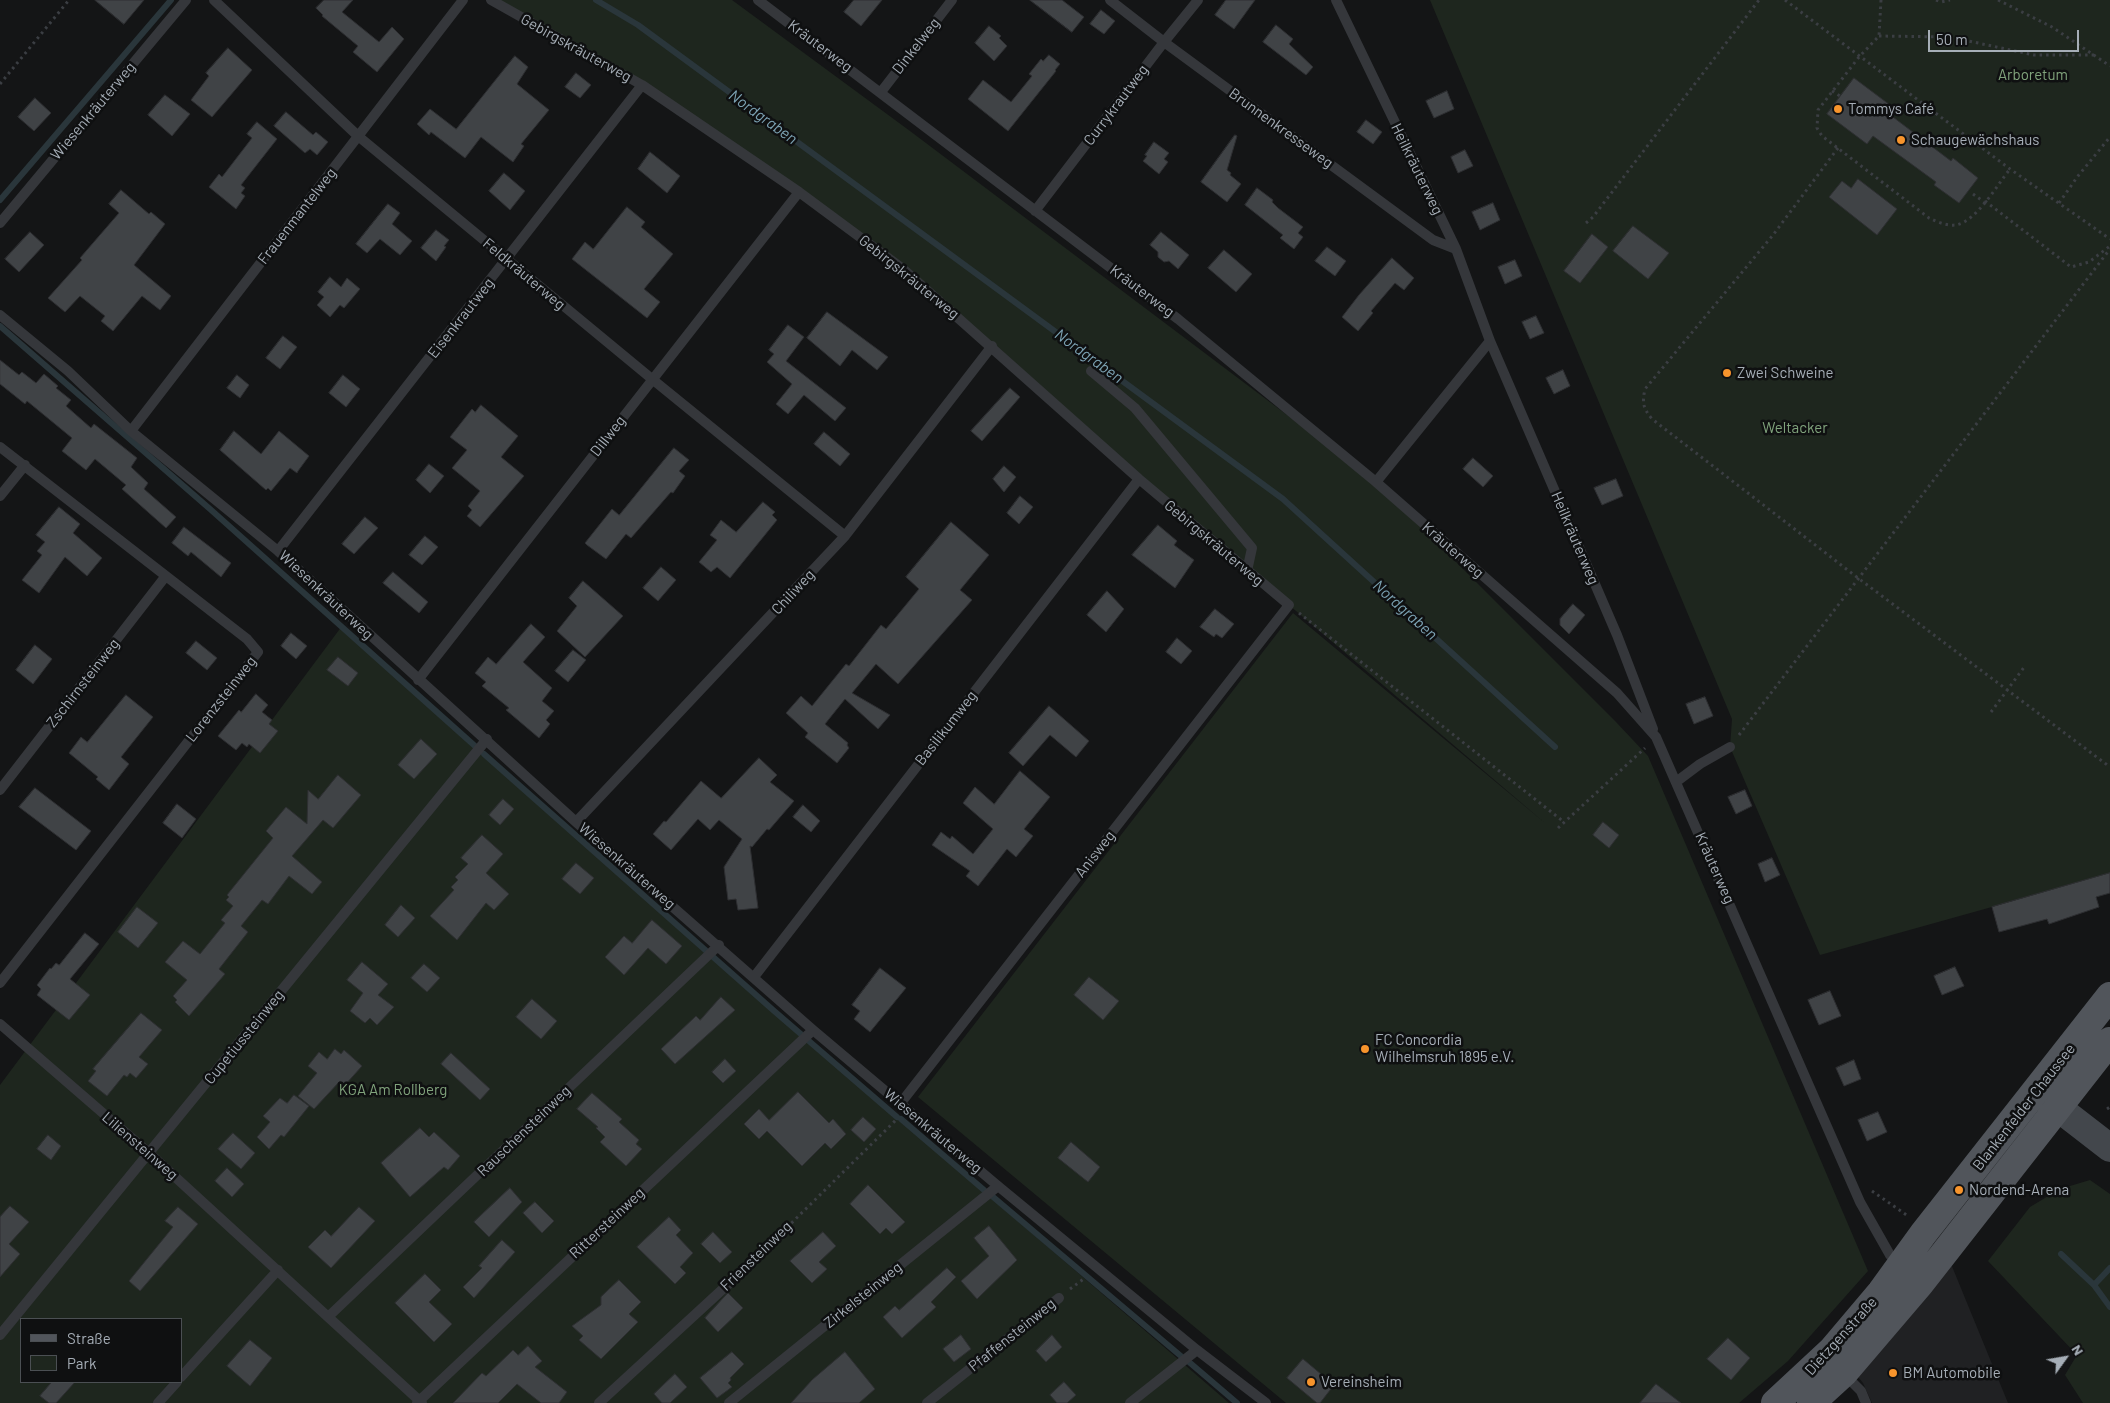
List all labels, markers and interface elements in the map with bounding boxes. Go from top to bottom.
street label: Gebirgskräuterweg [517,10,635,86]
street label: Dinkelweg [888,14,944,78]
street label: Kräuterweg [784,16,856,76]
scale bar [1930,20,2081,52]
text: 50 m [1936,30,1968,48]
street label: Wiesenkräuterweg [47,58,139,164]
street label: Currykrautweg [1080,61,1152,149]
park label: Arboretum [1998,66,2068,84]
street label: Brunnenkresseweg [1225,84,1337,172]
water label: Nordgraben [725,86,801,148]
place label: Tommys Café [1848,100,1934,118]
marker: Tommys Café [1832,103,1844,115]
street label: Heilkräuterweg [1387,120,1447,218]
place label: Schaugewächshaus [1911,131,2039,149]
marker: Schaugewächshaus [1895,134,1907,146]
street label: Frauenmantelweg [254,164,340,268]
street label: Gebirgskräuterweg [855,231,963,323]
street label: Feldkräuterweg [479,234,569,314]
street label: Kräuterweg [1106,261,1178,321]
street label: Eisenkrautweg [424,274,498,362]
water label: Nordgraben [1051,325,1127,387]
place label: Zwei Schweine [1737,364,1833,382]
marker: Zwei Schweine [1721,367,1733,379]
street label: Dillweg [587,412,629,460]
park label: Weltacker [1762,419,1828,437]
street label: Heilkräuterweg [1547,489,1603,587]
street label: Gebirgskräuterweg [1161,496,1267,590]
street label: Kräuterweg [1418,518,1488,582]
street label: Wiesenkräuterweg [275,547,377,643]
street label: Chiliweg [768,566,818,618]
water label: Nordgraben [1369,576,1441,644]
street label: Zschirnsteinweg [43,635,123,731]
street label: Lorenzsteinweg [182,653,260,745]
street label: Basilikumweg [911,687,981,769]
street label: Wiesenkräuterweg [575,819,679,913]
street label: Anisweg [1071,827,1119,881]
street label: Kräuterweg [1691,830,1739,906]
street label: Cupetiussteinweg [200,986,288,1088]
place label: FC Concordia Wilhelmsruh 1895 e.V. [1375,1031,1514,1066]
street label: Blankenfelder Chaussee [1969,1040,2079,1174]
marker: FC Concordia Wilhelmsruh 1895 e.V. [1359,1043,1371,1055]
park label: KGA Am Rollberg [339,1081,447,1099]
street label: Rauschensteinweg [474,1082,574,1180]
street label: Wiesenkräuterweg [880,1085,986,1177]
street label: Liliensteinweg [98,1108,182,1184]
place label: Nordend-Arena [1969,1181,2069,1199]
street label: Rittersteinweg [566,1184,648,1262]
marker: Nordend-Arena [1953,1184,1965,1196]
street label: Friensteinweg [716,1217,796,1295]
street label: Zirkelsteinweg [820,1258,906,1332]
street label: Dietzgenstraße [1801,1293,1881,1379]
street label: Pfaffensteinweg [965,1295,1059,1375]
legend [20,1318,182,1383]
text: Straße [67,1329,111,1347]
north arrow [2040,1333,2090,1383]
text: N [2068,1341,2088,1358]
text: Park [67,1354,96,1372]
place label: BM Automobile [1903,1364,2001,1382]
marker: BM Automobile [1887,1367,1899,1379]
place label: Vereinsheim [1321,1373,1402,1391]
marker: Vereinsheim [1305,1376,1317,1388]

